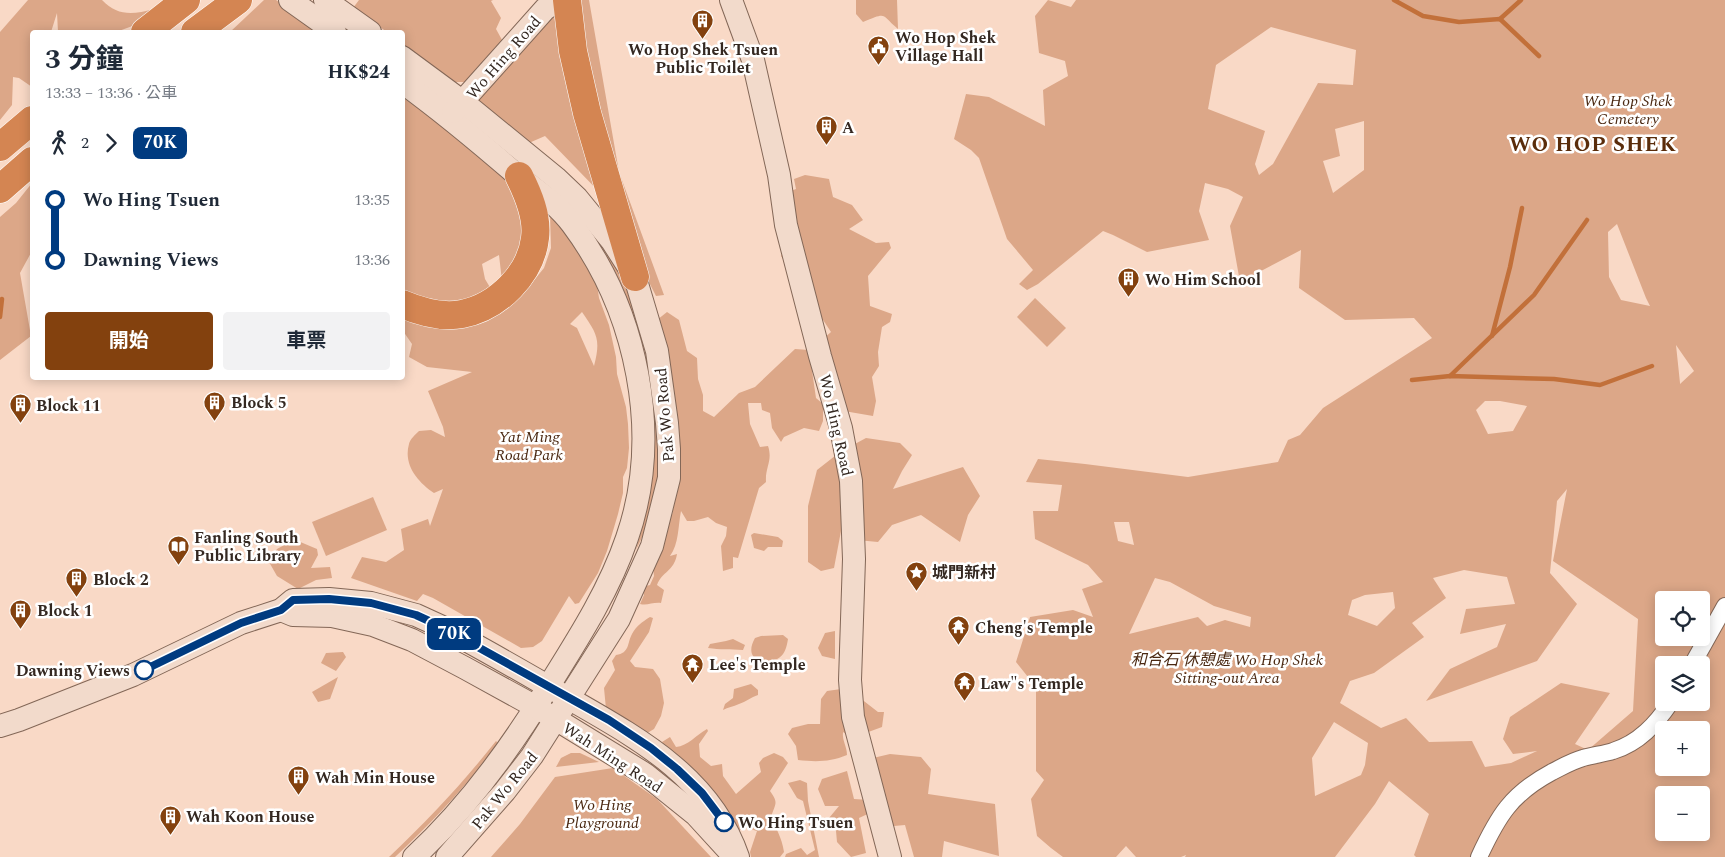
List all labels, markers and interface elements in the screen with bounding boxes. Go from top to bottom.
building icon: Wo Hop Shek Tsuen Public Toilet [691,8,715,39]
street label: Wo Hing Road [461,10,547,105]
place label: Wo Hop Shek Village Hall [895,26,996,68]
public building icon: Wo Hop Shek Village Hall [867,34,891,65]
text: 3 分鐘 [45,38,124,81]
place label: Wo Hop Shek Tsuen Public Toilet [628,38,778,80]
text: HK$24 [327,58,390,87]
text: 13:33 – 13:36 · 公車 [45,81,177,105]
park label: Wo Hop Shek Cemetery [1584,89,1673,131]
building icon: A [814,115,838,146]
place label: A [842,116,855,140]
icon: walk [45,129,73,157]
icon: forward [97,129,125,157]
text: 70K [143,129,177,156]
district label: WO HOP SHEK [1509,129,1677,161]
text: 2 [81,131,89,155]
text: Wo Hing Tsuen [83,186,220,215]
text: 13:35 [354,188,390,212]
text: Dawning Views [83,246,219,275]
text: 13:36 [354,248,390,272]
building icon: Wo Him School [1117,267,1141,298]
place label: Wo Him School [1145,268,1261,292]
button: 開始 [45,312,213,370]
button: 車票 [223,312,390,370]
street label: Pak Wo Road [649,367,681,463]
street label: Wo Hing Road [813,372,859,479]
building icon: Block 5 [203,390,227,421]
place label: Block 5 [231,391,287,415]
building icon: Block 11 [8,393,32,424]
place label: Block 11 [36,394,101,418]
park label: Yat Ming Road Park [495,425,564,467]
place label: Fanling South Public Library [194,526,302,568]
library icon: Fanling South Public Library [166,534,190,565]
place icon: 城門新村 [904,560,928,591]
place label: 城門新村 [932,561,996,585]
building icon: Block 2 [65,567,89,598]
place label: Block 2 [93,568,149,592]
map controls [1655,591,1710,841]
button: locate [1655,591,1710,646]
building icon: Block 1 [9,598,33,629]
place label: Block 1 [37,599,93,623]
temple icon: Cheng's Temple [947,615,971,646]
place label: Cheng's Temple [975,616,1093,640]
line badge: 70K [425,618,483,650]
text: 70K [437,620,471,647]
park label: 和合石 休憩處 Wo Hop Shek Sitting-out Area [1131,648,1324,690]
temple icon: Lee's Temple [681,652,705,683]
place label: Lee's Temple [709,653,806,677]
button: layers [1655,656,1710,711]
place label: Dawning Views [16,659,130,683]
marker: Dawning Views [134,660,154,680]
temple icon: Law"s Temple [952,671,976,702]
place label: Law"s Temple [980,672,1084,696]
street label: Wah Ming Road [558,717,667,799]
button: + [1655,721,1710,776]
street label: Pak Wo Road [466,746,544,835]
building icon: Wah Min House [287,765,311,796]
place label: Wah Min House [315,766,435,790]
button: − [1655,786,1710,841]
park label: Wo Hing Playground [565,793,639,835]
building icon: Wah Koon House [158,804,182,835]
place label: Wah Koon House [186,805,314,829]
place label: Wo Hing Tsuen [738,811,853,835]
marker: Wo Hing Tsuen [714,812,734,832]

